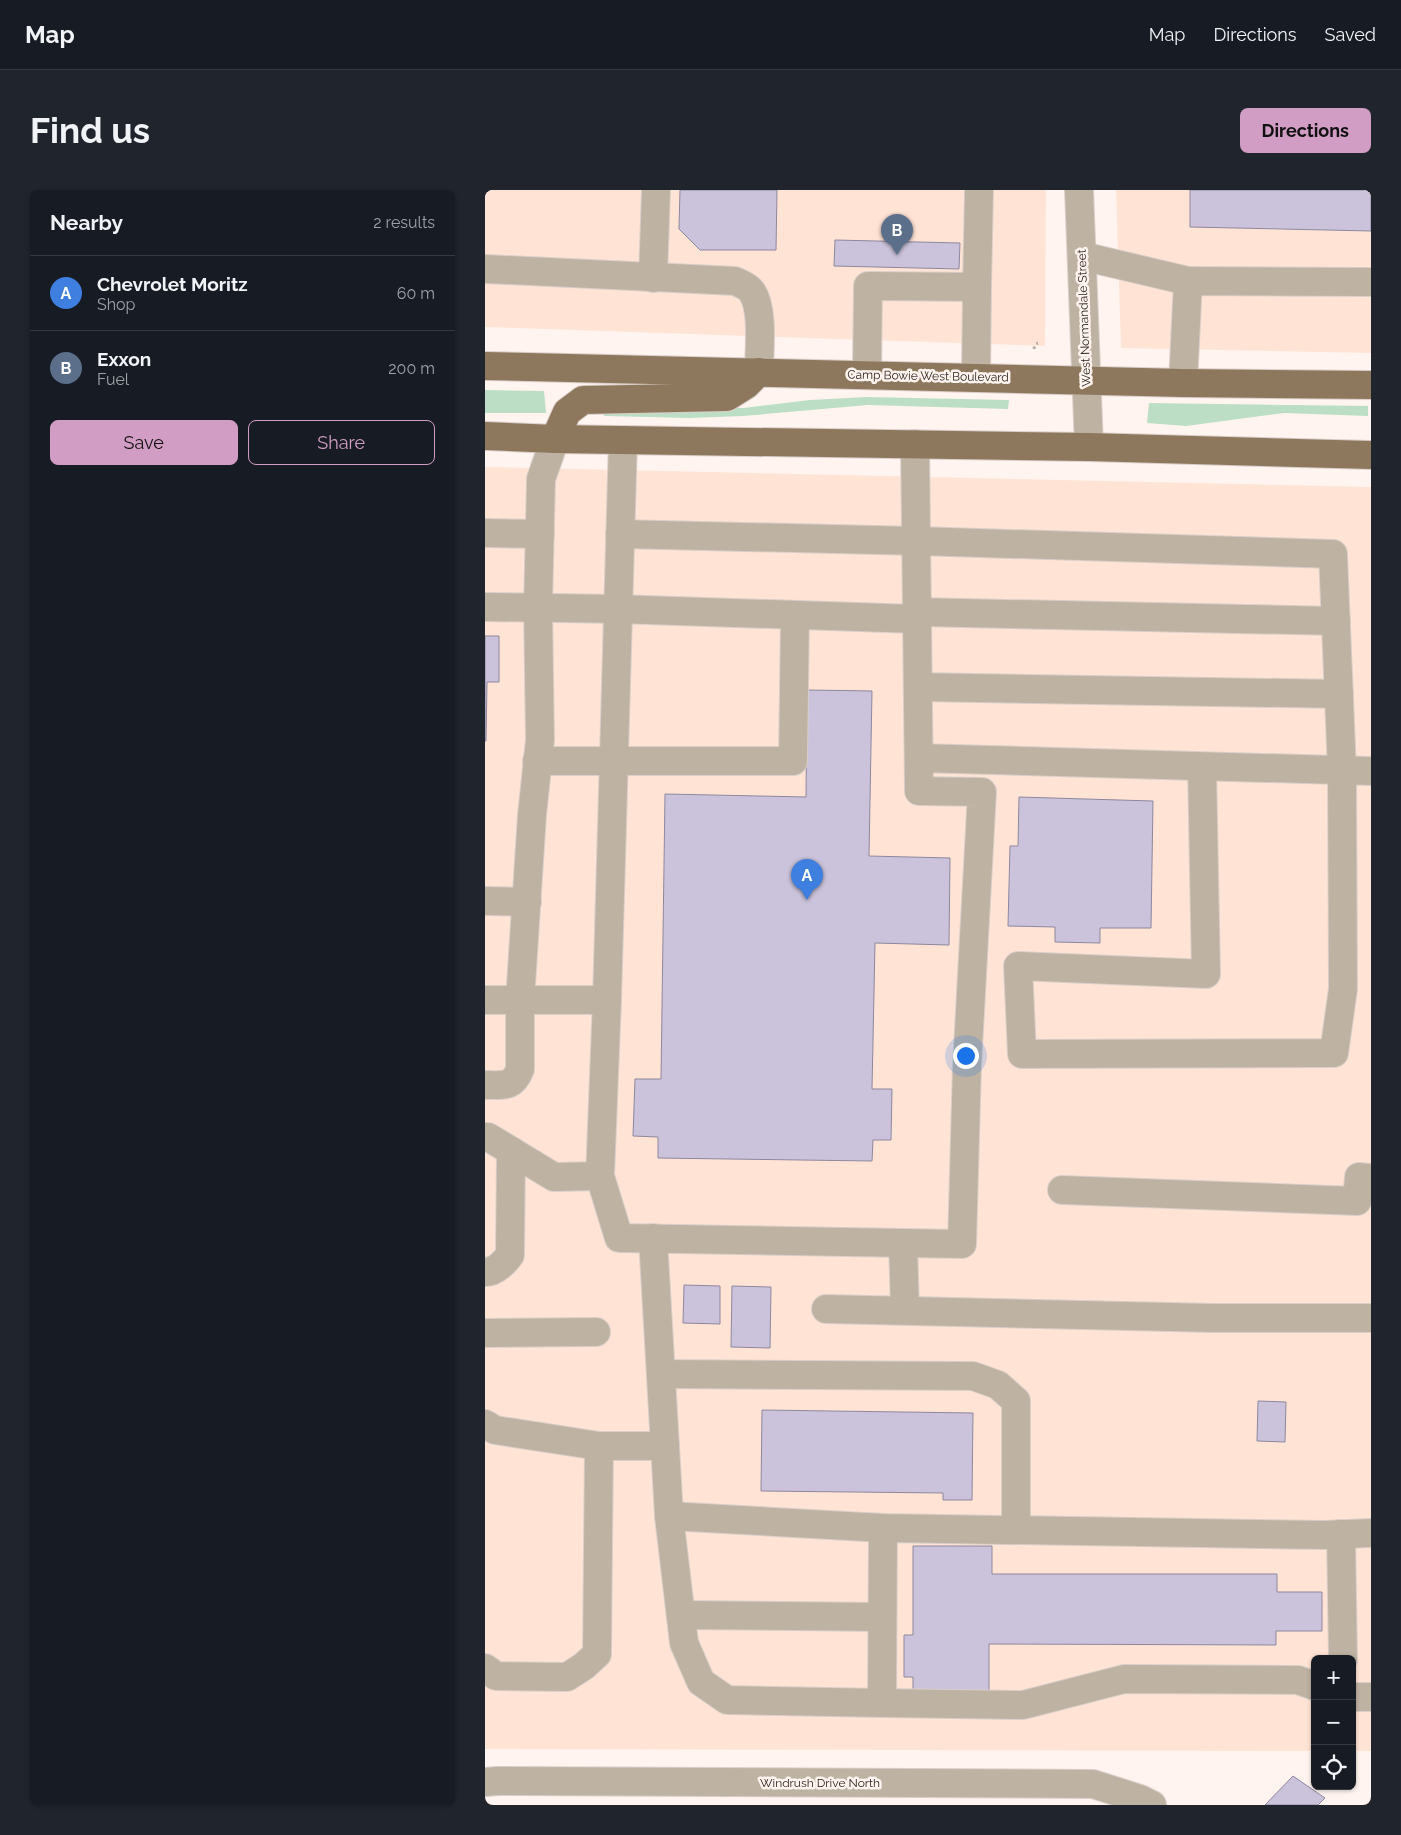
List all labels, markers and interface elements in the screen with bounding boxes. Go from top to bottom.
text: Map [25,20,75,49]
text: Map [1149,24,1185,45]
text: Directions [1213,24,1297,45]
text: Saved [1325,24,1376,45]
button: Directions [1240,108,1371,153]
text: Find us [30,110,150,151]
text: Nearby [50,210,123,235]
text: 2 results [373,213,435,232]
pin: B [881,214,913,255]
street label: West Normandale Street [1075,249,1093,387]
text: Chevrolet Moritz [97,273,248,295]
text: A [61,284,71,303]
text: 60 m [397,284,435,303]
text: Shop [97,295,135,314]
text: Exxon [97,348,151,370]
text: B [61,359,71,378]
text: 200 m [388,359,435,378]
street label: Camp Bowie West Boulevard [847,368,1009,384]
text: Fuel [97,370,129,389]
button: Save [50,420,238,465]
button: Share [248,420,435,465]
pin: A [791,859,823,900]
your location [953,1043,979,1069]
map controls [1311,1655,1356,1790]
button: + [1311,1655,1356,1700]
button: − [1311,1700,1356,1745]
button: locate [1311,1745,1356,1790]
street label: Windrush Drive North [760,1776,880,1790]

